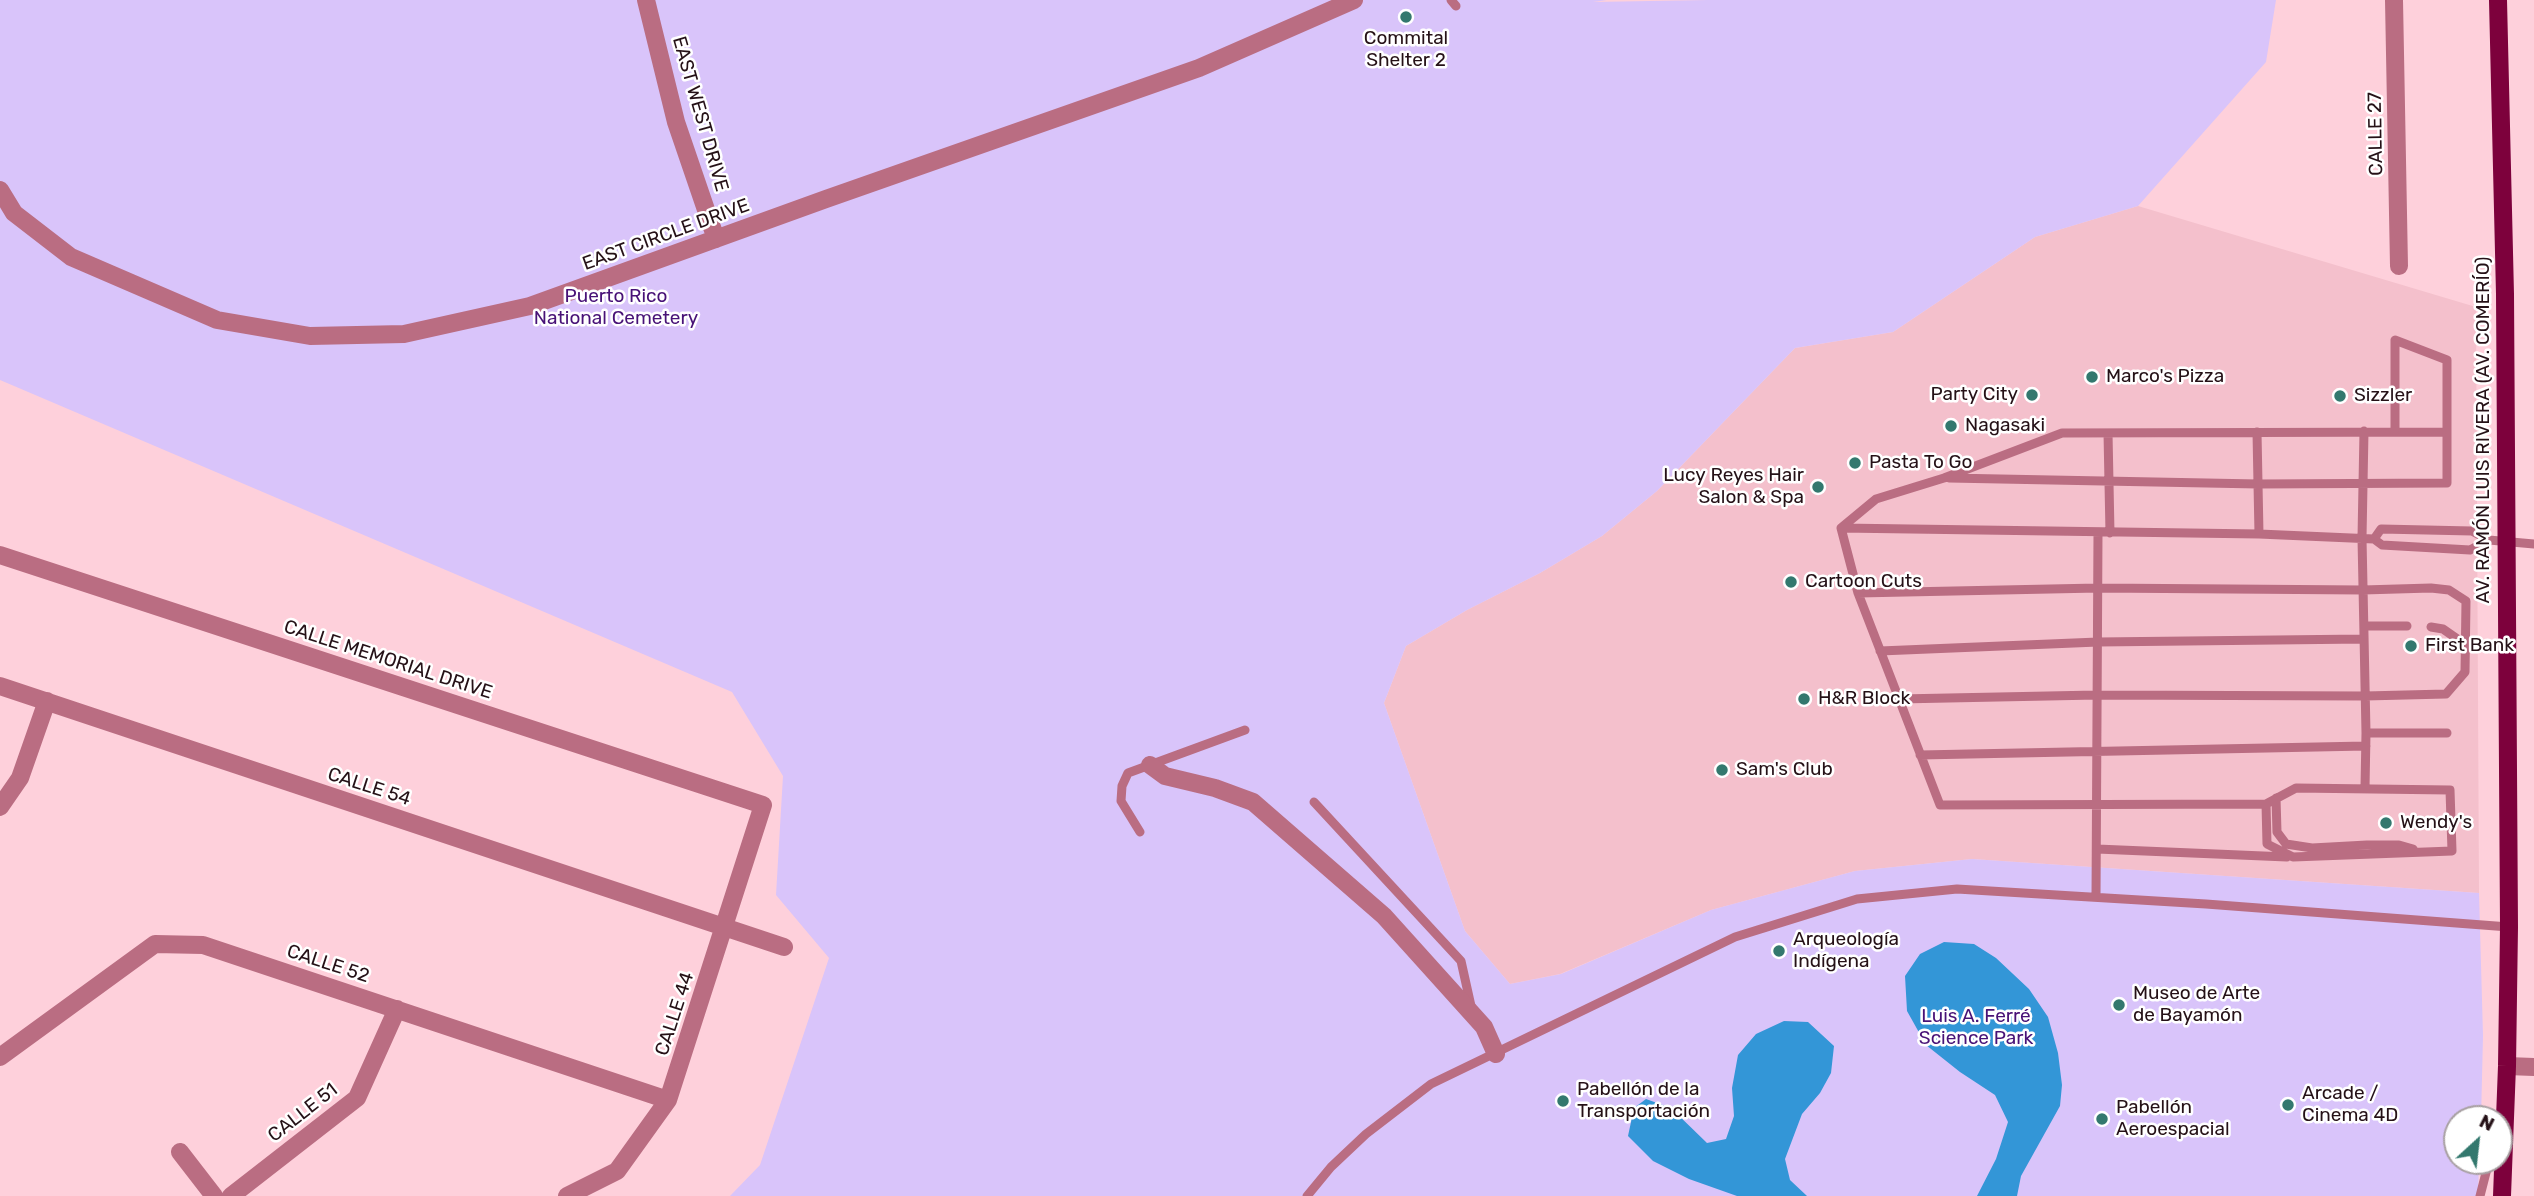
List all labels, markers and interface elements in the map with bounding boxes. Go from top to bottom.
marker: Commital Shelter 2 [1398,9,1414,25]
place label: Commital Shelter 2 [1364,28,1448,72]
street label: EAST WEST DRIVE [667,34,733,194]
street label: CALLE 27 [2364,92,2388,176]
street label: EAST CIRCLE DRIVE [579,194,753,276]
street label: AV. RAMÓN LUIS RIVERA (AV. COMERÍO) [2473,257,2495,603]
park label: Puerto Rico National Cemetery [534,286,698,330]
place label: Marco's Pizza [2106,366,2224,388]
marker: Marco's Pizza [2084,369,2100,385]
place label: Party City [1931,384,2018,406]
place label: Sizzler [2354,385,2412,407]
marker: Party City [2024,387,2040,403]
marker: Sizzler [2332,388,2348,404]
place label: Nagasaki [1965,415,2045,437]
marker: Nagasaki [1943,418,1959,434]
place label: Pasta To Go [1869,452,1972,474]
marker: Pasta To Go [1847,455,1863,471]
place label: Lucy Reyes Hair Salon & Spa [1663,465,1804,509]
marker: Lucy Reyes Hair Salon & Spa [1810,479,1826,495]
place label: Cartoon Cuts [1805,571,1922,593]
marker: Cartoon Cuts [1783,574,1799,590]
street label: CALLE MEMORIAL DRIVE [281,616,495,704]
place label: First Bank [2425,635,2514,657]
marker: First Bank [2403,638,2419,654]
place label: H&R Block [1818,688,1910,710]
marker: H&R Block [1796,691,1812,707]
place label: Sam's Club [1736,759,1833,781]
marker: Sam's Club [1714,762,1730,778]
street label: CALLE 54 [325,763,413,811]
place label: Wendy's [2400,812,2472,834]
marker: Wendy's [2378,815,2394,831]
place label: Arqueología Indígena [1793,929,1899,973]
street label: CALLE 52 [284,940,372,988]
marker: Arqueología Indígena [1771,943,1787,959]
street label: CALLE 44 [651,969,699,1059]
place label: Museo de Arte de Bayamón [2133,983,2260,1027]
marker: Museo de Arte de Bayamón [2111,997,2127,1013]
park label: Luis A. Ferré Science Park [1919,1006,2033,1050]
street label: CALLE 51 [264,1079,342,1147]
place label: Pabellón de la Transportación [1577,1079,1710,1123]
place label: Arcade / Cinema 4D [2302,1083,2398,1127]
marker: Pabellón de la Transportación [1555,1093,1571,1109]
place label: Pabellón Aeroespacial [2116,1097,2230,1141]
marker: Arcade / Cinema 4D [2280,1097,2296,1113]
north arrow [2443,1105,2513,1175]
text: N [2476,1109,2498,1136]
marker: Pabellón Aeroespacial [2094,1111,2110,1127]

